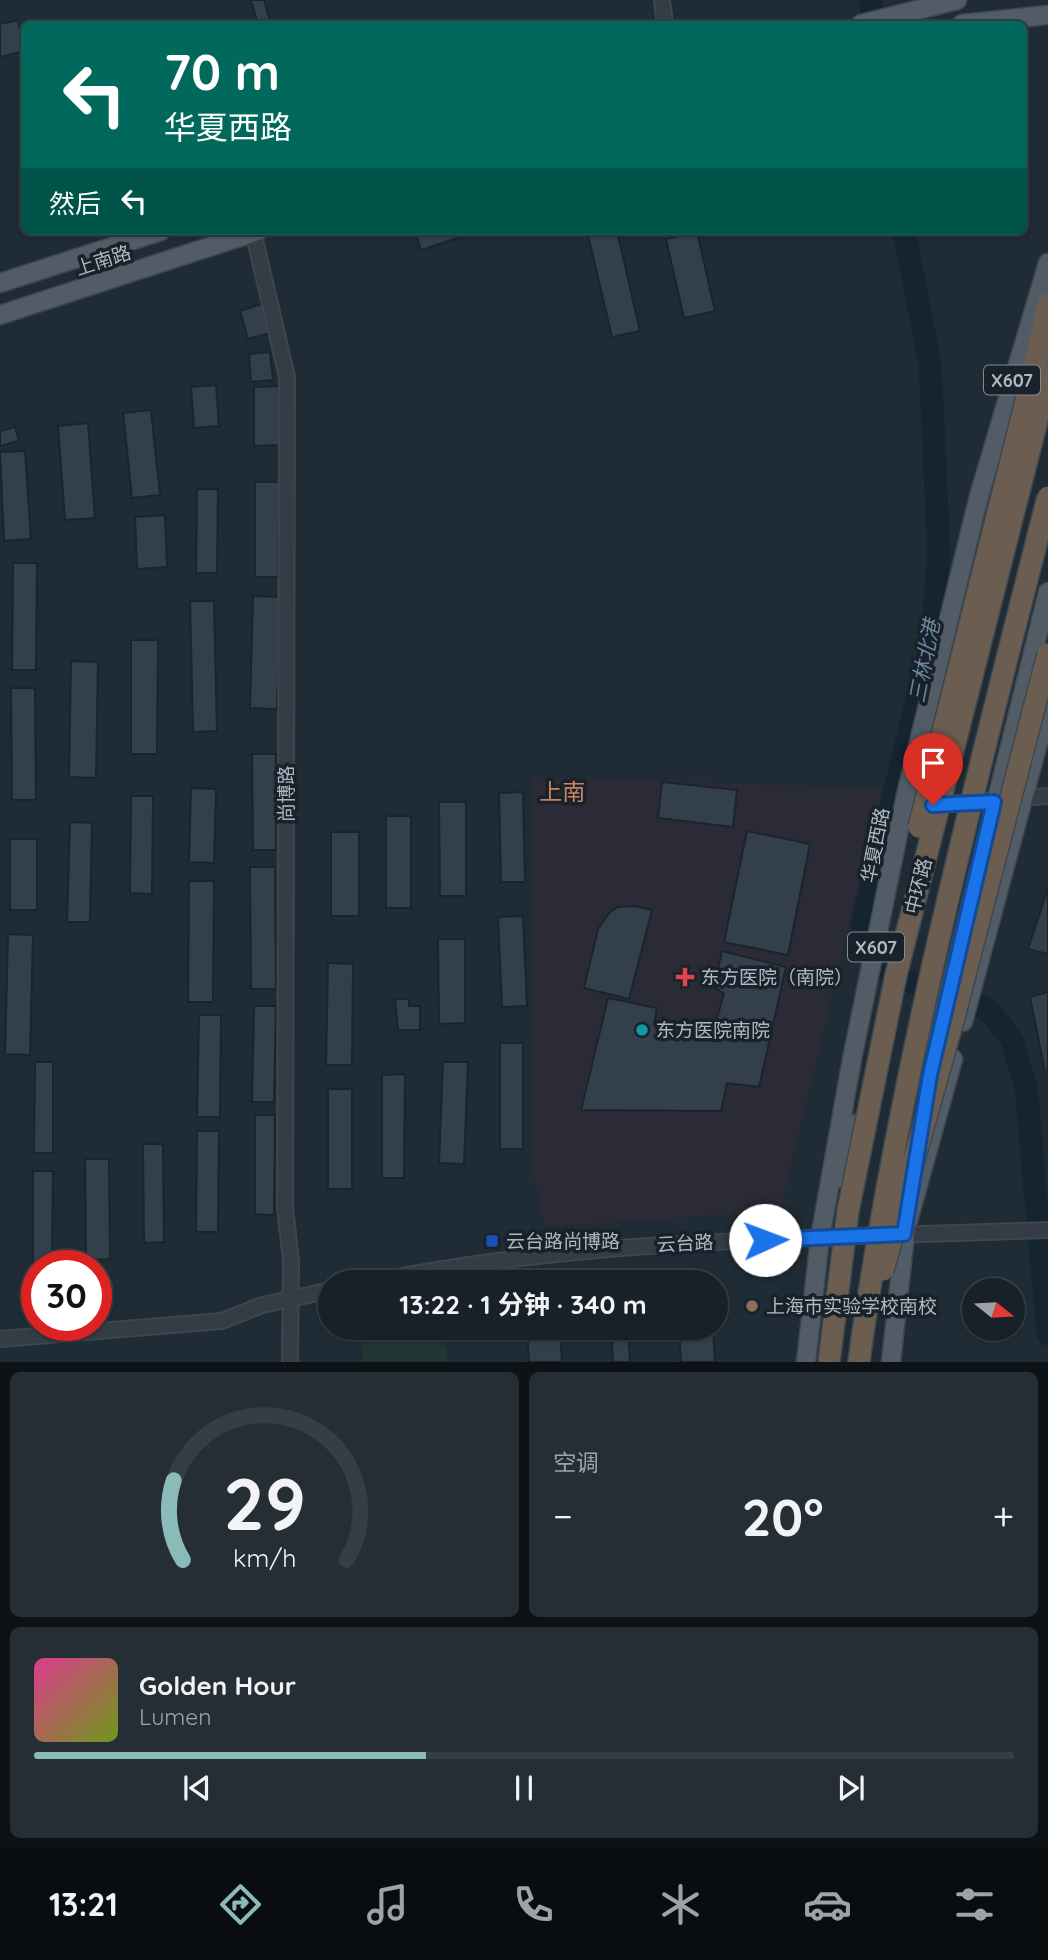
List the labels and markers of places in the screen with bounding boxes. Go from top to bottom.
pin [903,733,963,805]
place label: 东方医院（南院） [701,965,853,989]
marker: 东方医院（南院） [675,967,695,987]
place label: 东方医院南院 [656,1018,770,1042]
marker: 东方医院南院 [634,1022,650,1038]
place label: 云台路尚博路 [506,1229,620,1253]
marker: 云台路尚博路 [484,1233,500,1249]
place label: 上海市实验学校南校 [766,1294,937,1318]
marker: 上海市实验学校南校 [744,1298,760,1314]

